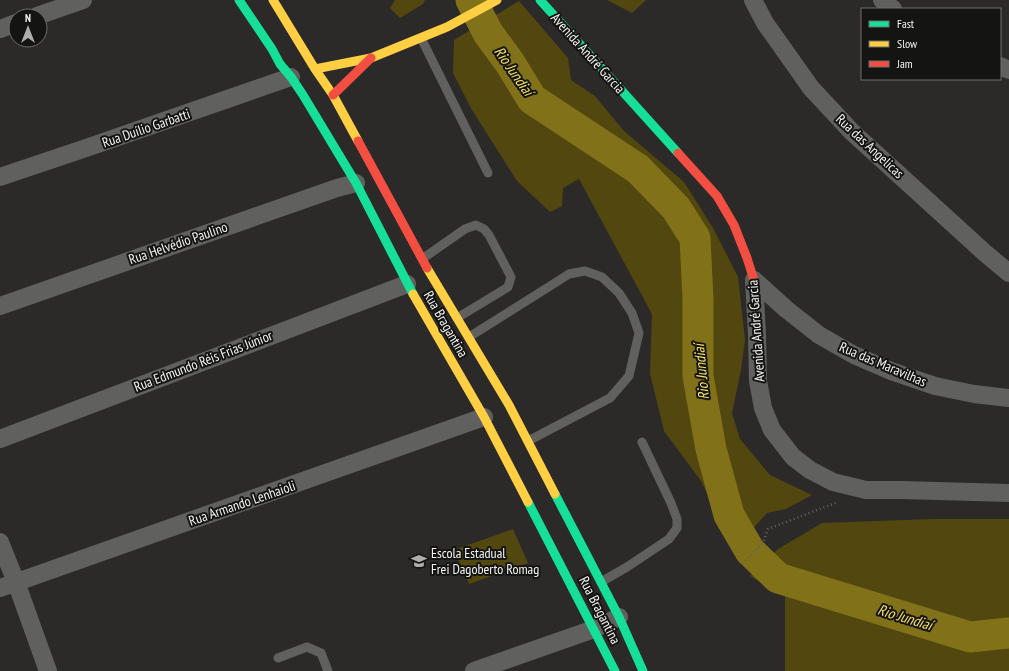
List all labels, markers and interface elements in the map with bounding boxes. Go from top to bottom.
north arrow [8,8,48,48]
legend [861,8,1001,80]
street label: Avenida André Garcia [547,9,629,97]
text: N [25,11,31,25]
text: Fast [897,16,915,31]
text: Slow [897,36,918,51]
water label: Rio Jundiaí [490,43,539,102]
text: Jam [896,56,913,71]
street label: Rua Duílio Garbatti [100,105,192,151]
street label: Rua das Angelicas [832,110,908,182]
street label: Rua Helvédio Paulino [126,218,230,268]
street label: Avenida André Garcia [743,279,769,383]
street label: Rua Bragantina [420,288,472,360]
street label: Rua Edmundo Réis Frias Júnior [131,326,275,396]
street label: Rua das Maravilhas [837,338,930,391]
water label: Rio Jundiaí [689,341,713,401]
street label: Rua Armando Lenhaioli [186,476,298,530]
place label: Escola Estadual Frei Dagoberto Romag [431,544,539,578]
school or university icon: Escola Estadual Frei Dagoberto Romag [410,552,428,570]
street label: Rua Bragantina [575,573,625,647]
water label: Rio Jundiaí [876,600,937,635]

